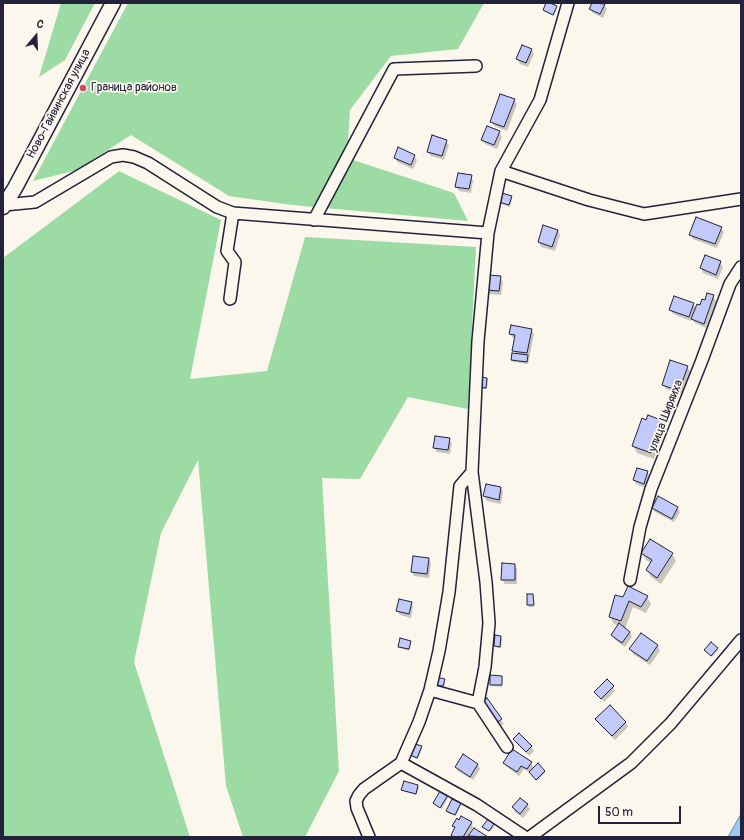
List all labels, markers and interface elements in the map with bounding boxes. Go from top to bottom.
north arrow [16,16,56,56]
text: С [35,17,45,31]
street label: Ново-Гайвинская улица [24,47,94,161]
place label: Граница районов [91,81,177,95]
marker: Граница районов [78,83,88,93]
street label: улица Ширяиха [646,378,686,454]
scale bar [600,798,683,824]
text: 50 m [605,805,633,820]

